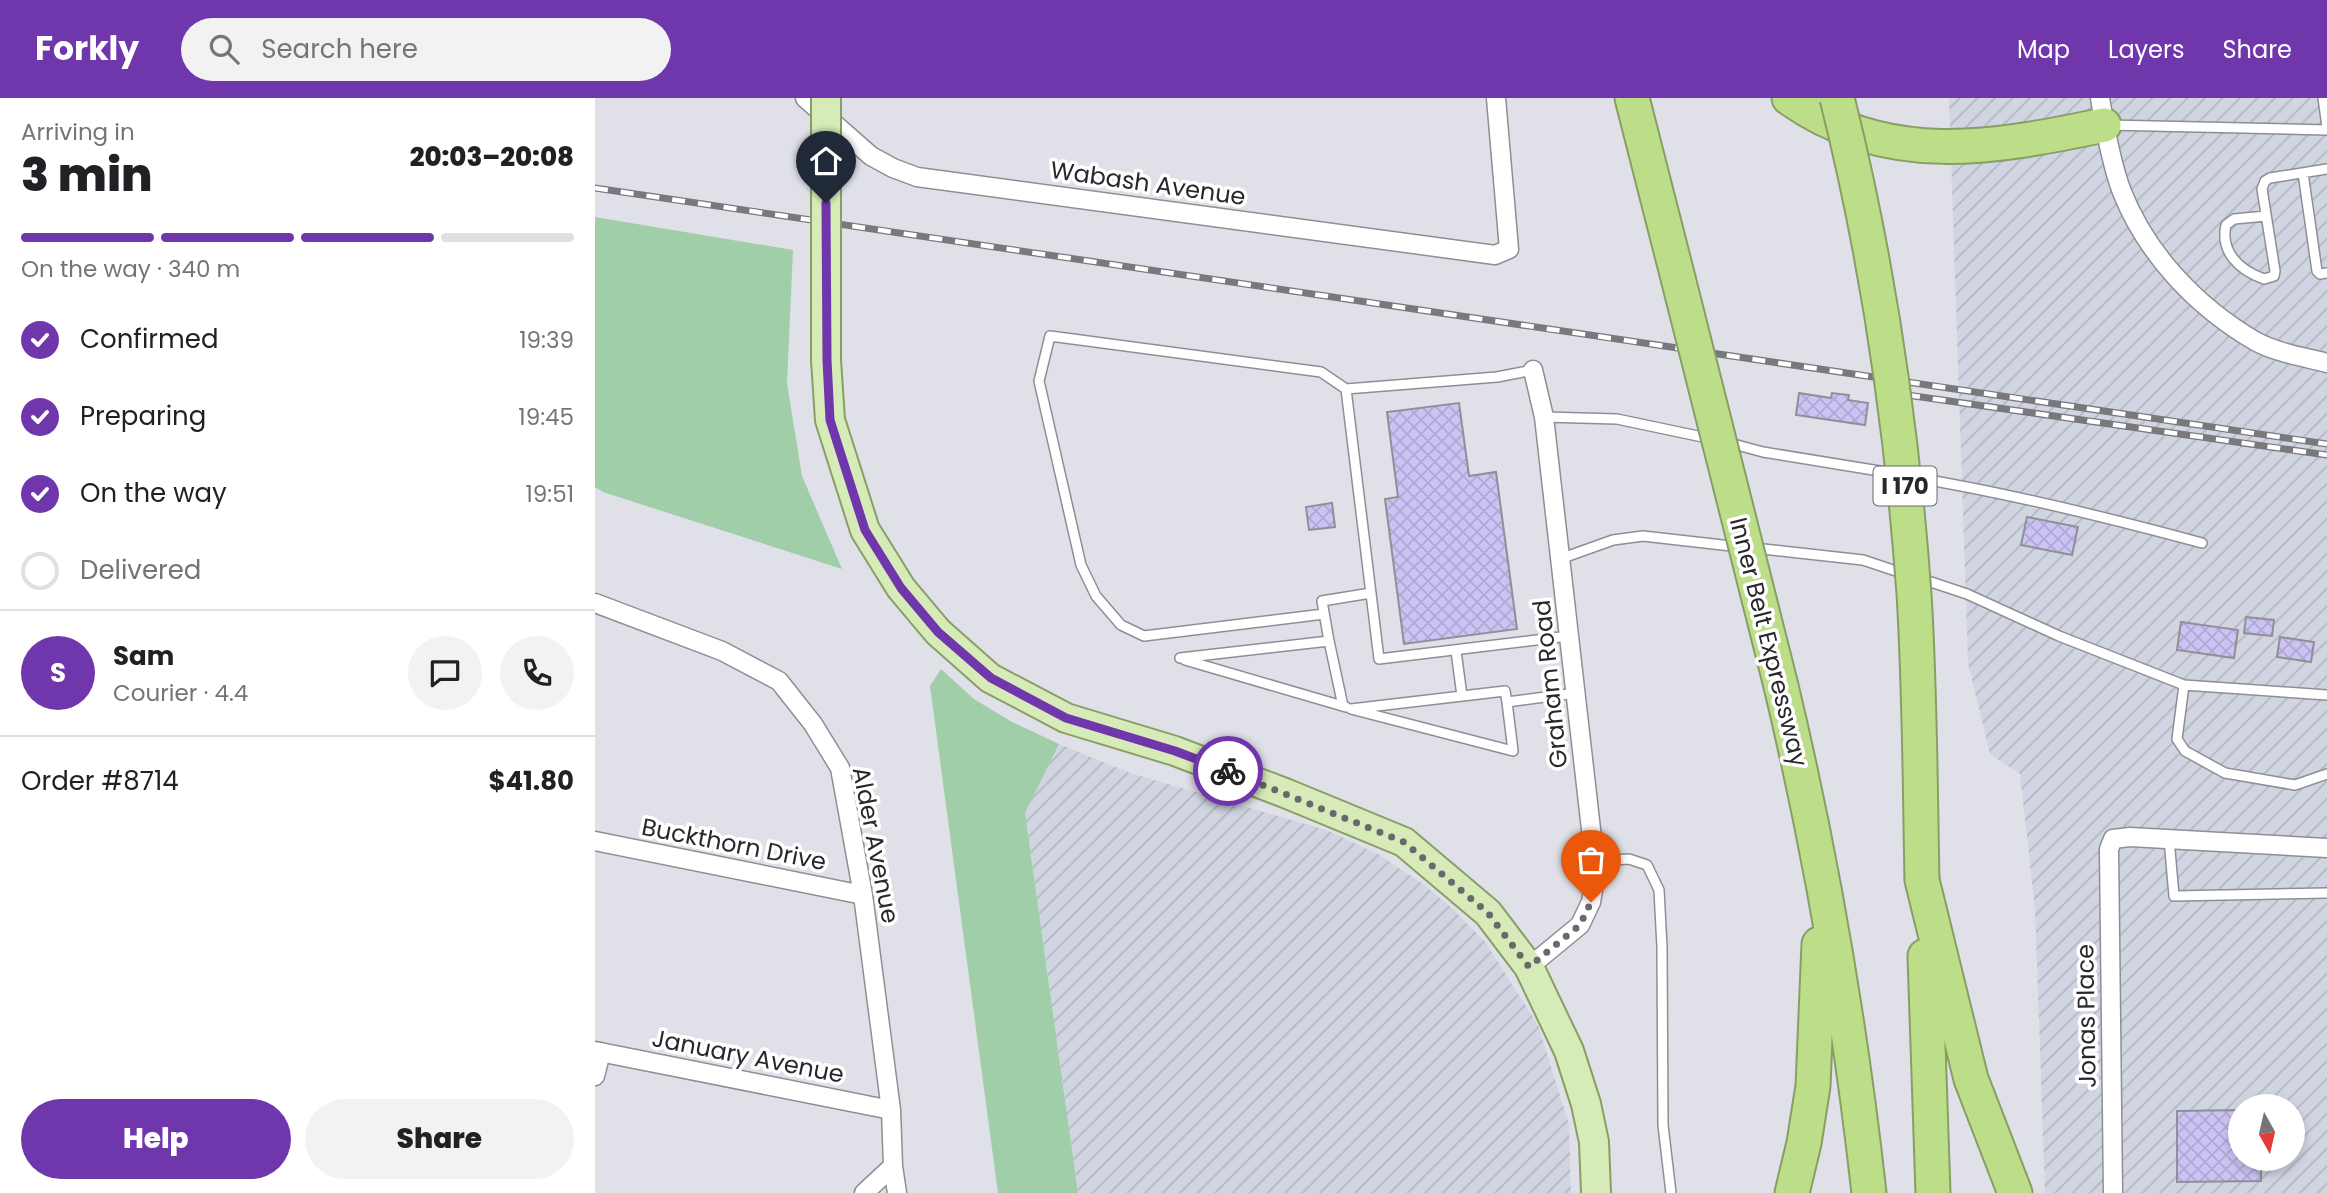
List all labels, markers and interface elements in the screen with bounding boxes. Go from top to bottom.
search box [181,18,671,81]
text: Forkly [35,25,139,72]
icon: search [205,30,243,68]
text: Search here [261,31,418,67]
text: Map [2017,33,2070,66]
text: Layers [2108,33,2184,66]
text: Share [2222,33,2292,66]
text: Arriving in [21,116,135,148]
pin [796,131,856,203]
text: 20:03–20:08 [410,139,574,175]
icon: home [807,142,845,180]
text: 3 min [21,143,153,207]
street label: Wabash Avenue [1048,153,1248,213]
text: On the way · 340 m [21,253,240,285]
icon: check [21,321,59,359]
text: Confirmed [80,321,218,357]
text: 19:39 [519,324,574,356]
icon: check [21,398,59,436]
text: Preparing [80,398,206,434]
text: 19:45 [518,401,574,433]
road number: I 170 [1873,466,1937,506]
icon: check [21,475,59,513]
text: On the way [80,475,227,511]
text: 19:51 [525,478,574,510]
street label: Inner Belt Expressway [1722,514,1816,771]
text: Delivered [80,552,201,588]
street label: Graham Road [1525,598,1575,770]
button: chat [408,636,482,710]
button: phone [500,636,574,710]
text: Sam [113,638,174,674]
text: S [50,655,66,691]
text: Courier · 4.4 [113,677,248,709]
courier [1193,736,1263,806]
icon: bike [1209,752,1247,790]
text: Order #8714 [21,763,179,799]
text: $41.80 [488,763,574,799]
street label: Alder Avenue [845,764,907,926]
street label: Buckthorn Drive [639,810,829,878]
pin [1561,830,1621,902]
icon: bag [1572,841,1610,879]
street label: Jonas Place [2068,944,2104,1088]
street label: January Avenue [649,1021,847,1091]
north arrow [2228,1094,2305,1171]
map controls [2228,1094,2305,1171]
button: Help [21,1099,291,1179]
button: Share [305,1099,574,1179]

